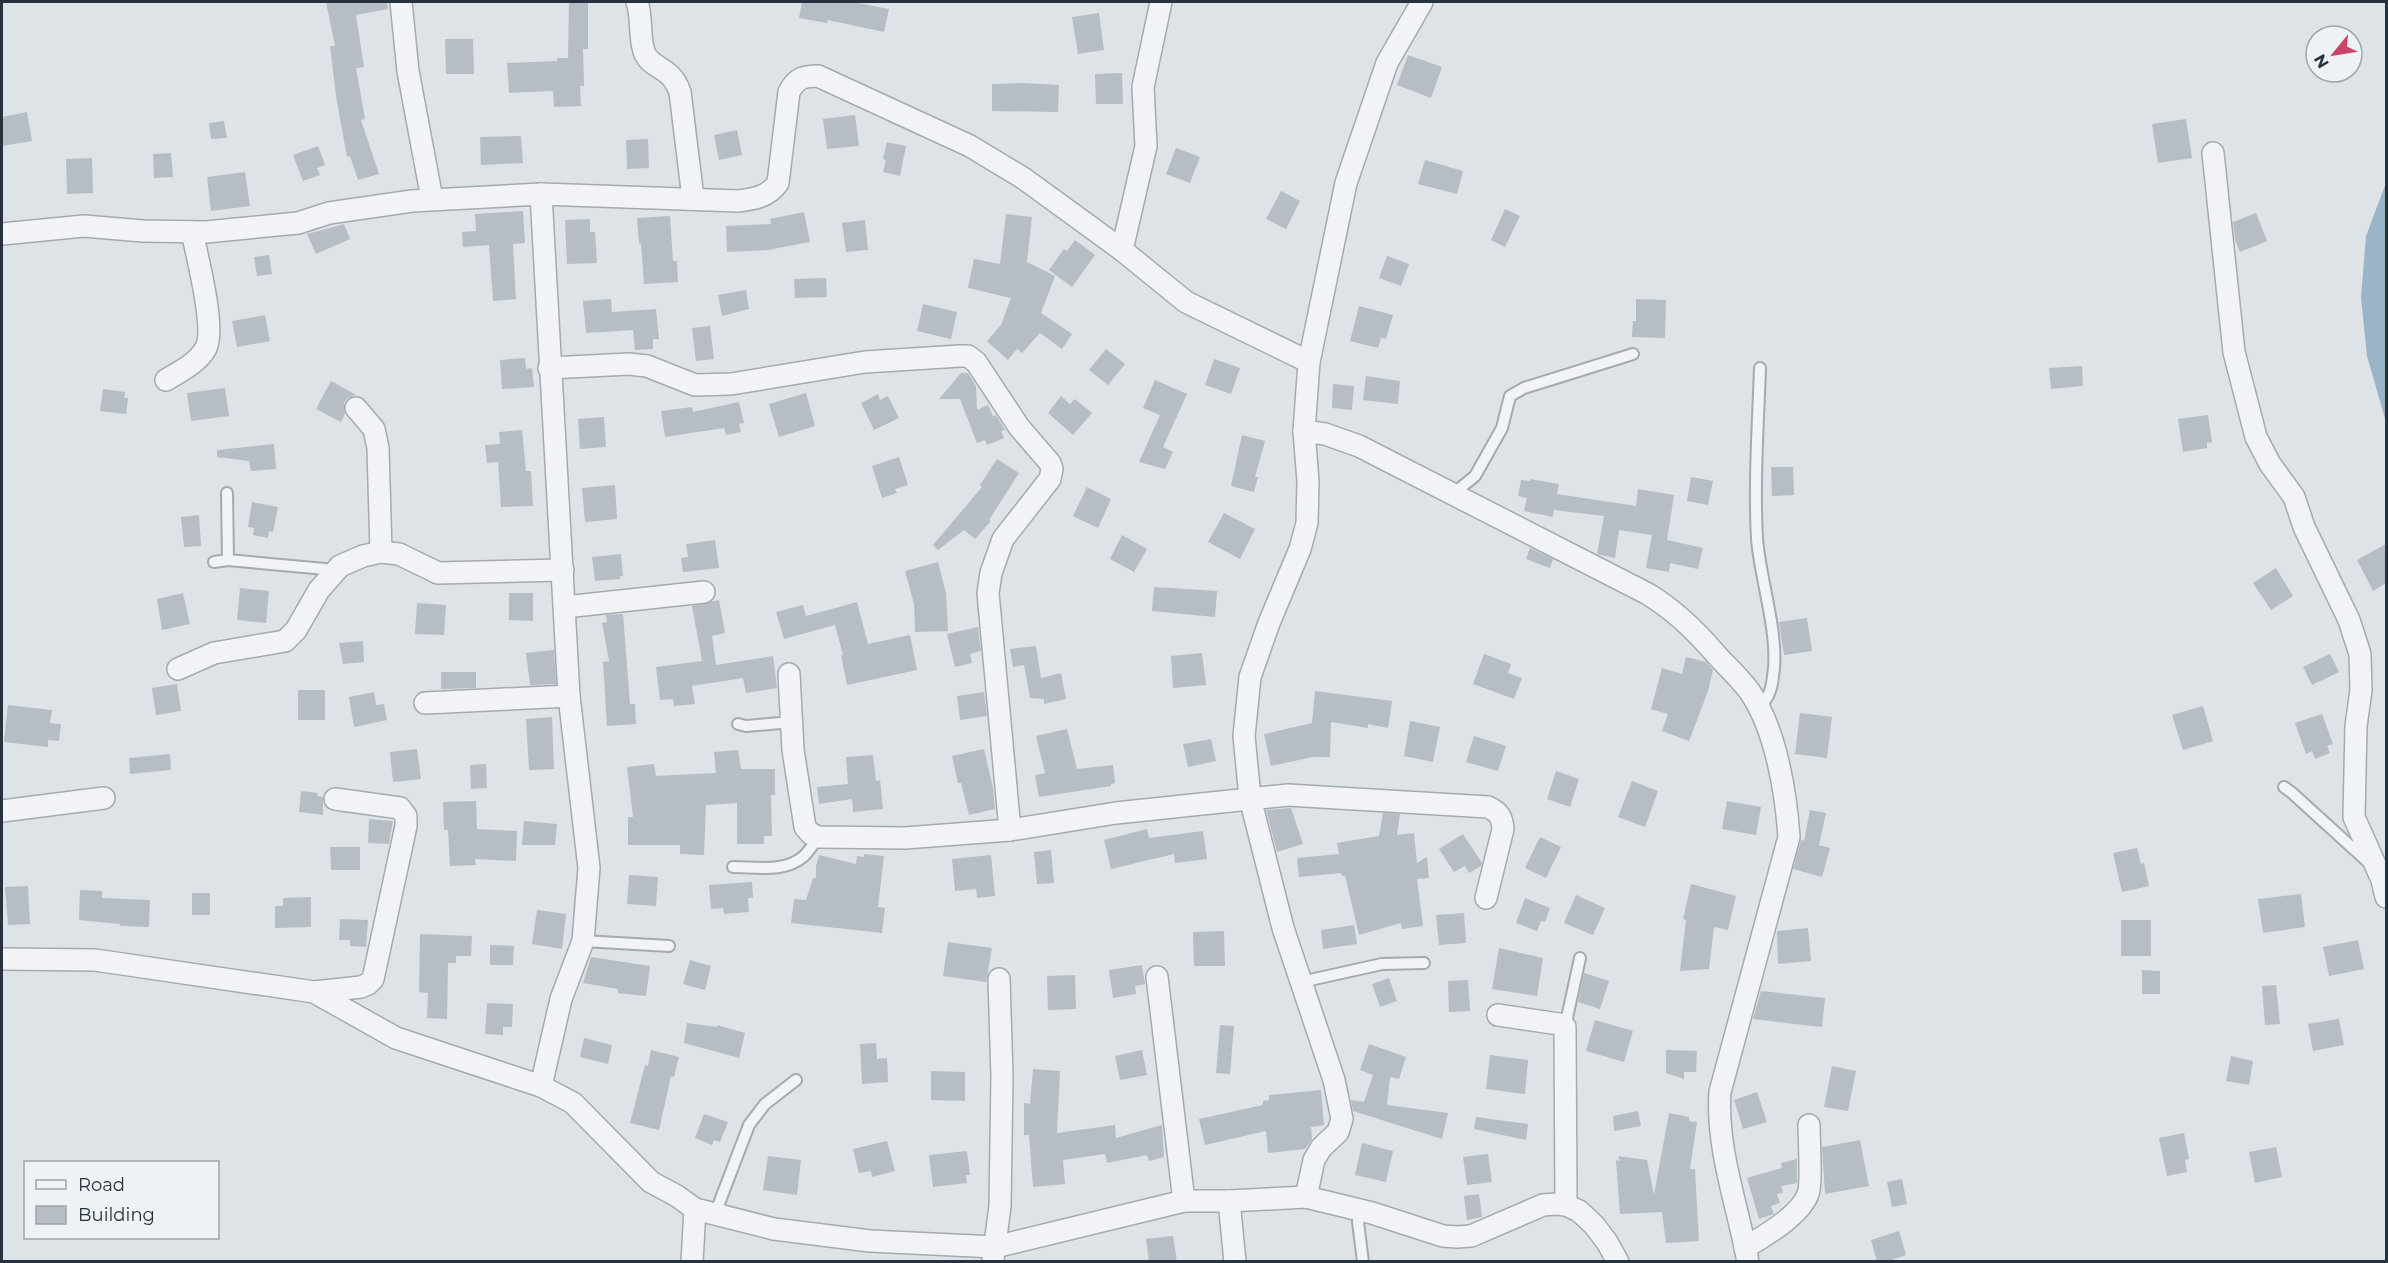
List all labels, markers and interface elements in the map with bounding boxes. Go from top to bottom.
north arrow [2304,24,2364,84]
text: N [2310,51,2333,72]
legend [24,1161,219,1239]
text: Road [78,1174,125,1196]
text: Building [78,1204,155,1226]

